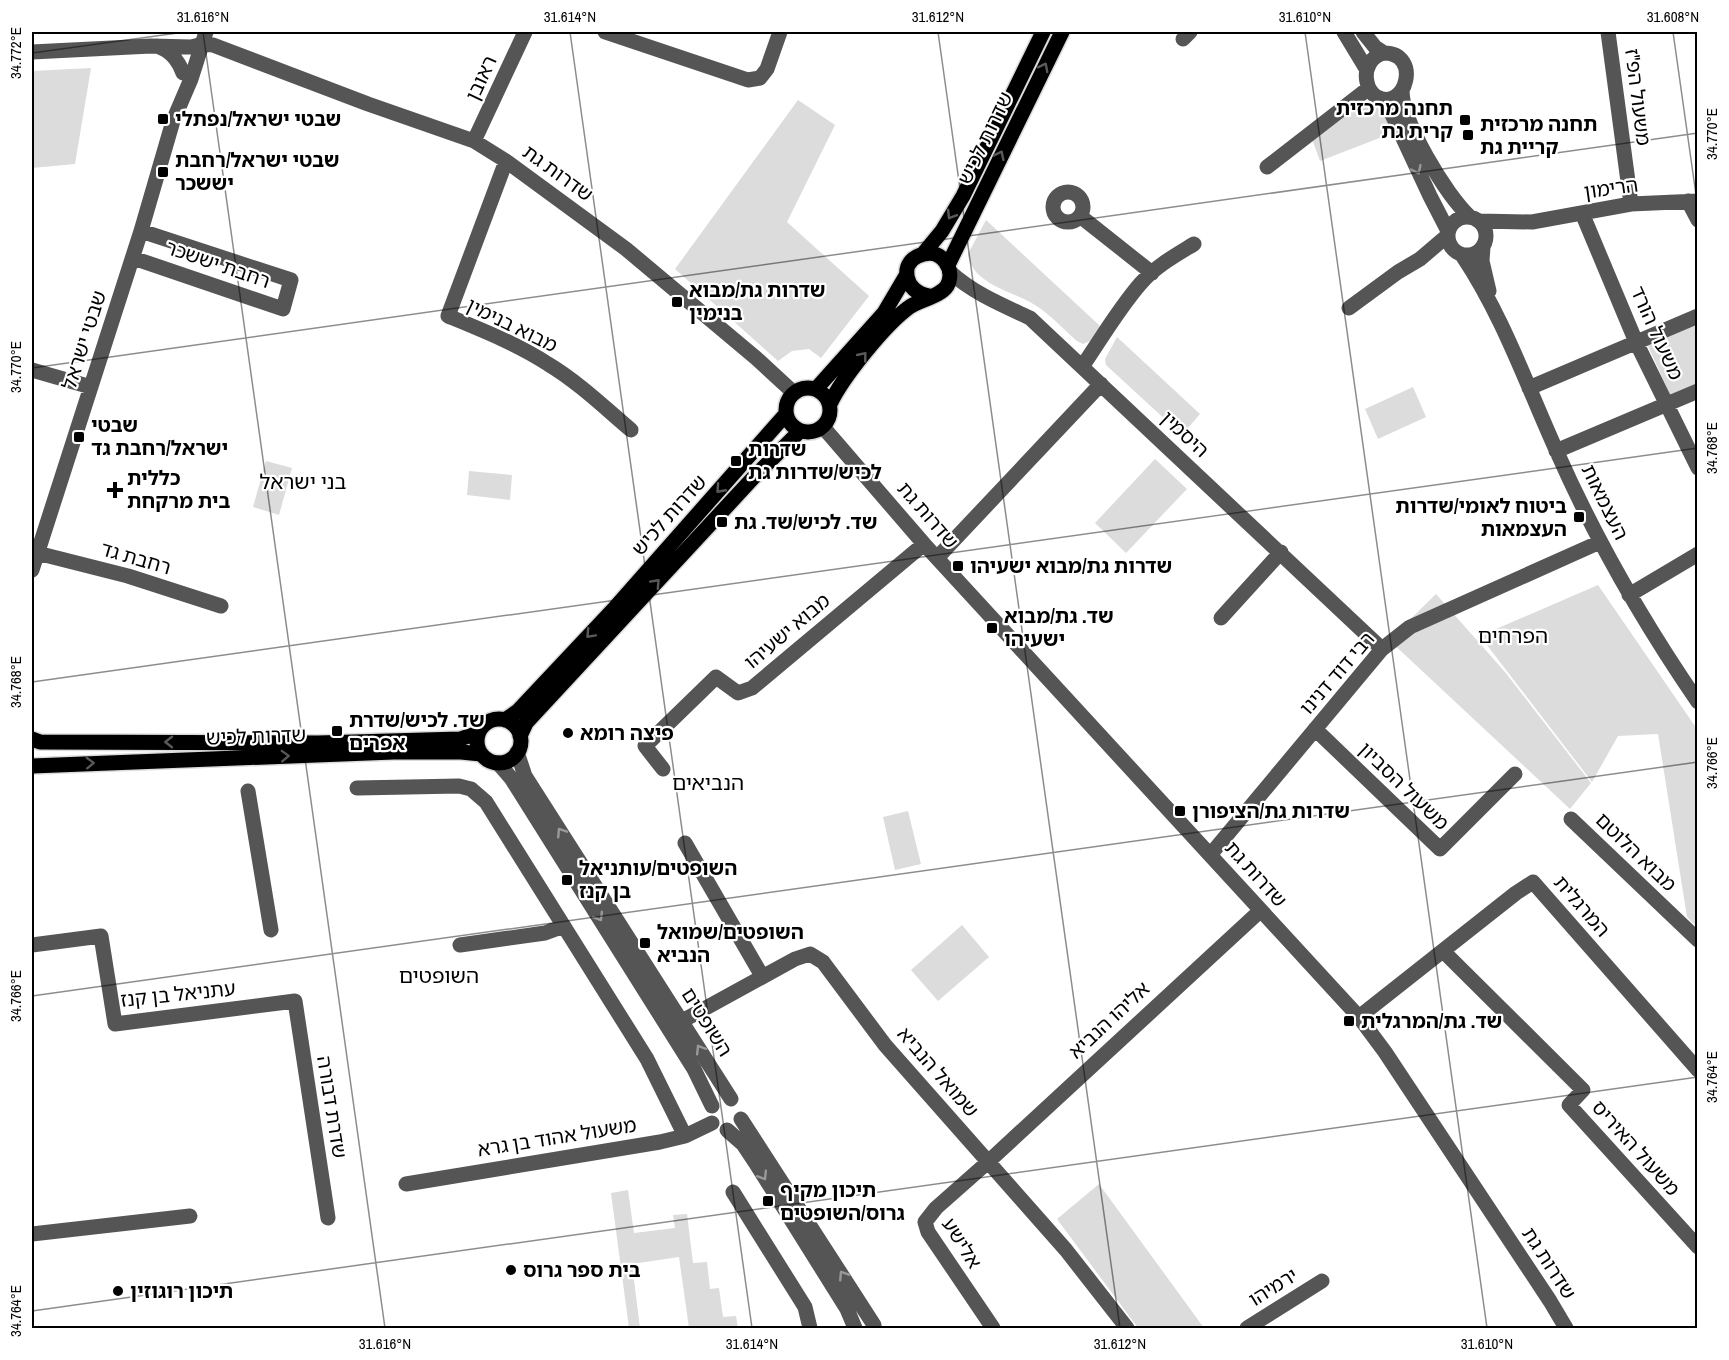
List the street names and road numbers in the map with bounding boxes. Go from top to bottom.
street label: משעול הפ"ז [1619,47,1658,147]
street label: ראובן [458,51,503,105]
street label: שדרות לכיש [950,87,1019,189]
street label: שדרות גת [518,138,599,207]
street label: הרימון [1582,170,1640,205]
street label: רחבת יששכר [162,233,274,294]
street label: משעול הורד [1625,281,1690,384]
street label: שבטי ישראל [55,287,112,393]
street label: מבוא בנימין [462,291,562,358]
street label: היסמין [1155,404,1215,463]
street label: העצמאות [1576,459,1635,544]
street label: שדרות לכיש [625,468,712,561]
street label: שדרות גת [892,475,965,554]
street label: רחבת גד [98,535,174,580]
street label: מבוא ישעיהו [738,587,835,674]
street label: רבי דוד דנינו [1293,626,1380,720]
street label: שדרות לכיש [205,720,307,751]
street label: משעול הסביון [1353,736,1455,836]
street label: מבוא הלוטם [1590,806,1683,897]
street label: שדרות גת [1219,835,1293,913]
street label: המרגלית [1548,869,1617,942]
street label: עתניאל בן קנז [119,974,237,1013]
street label: אליהו הנביא [1062,975,1155,1064]
street label: השופטים [676,982,739,1061]
street label: שמואל הנביא [892,1021,985,1123]
street label: שדרת דבורה [311,1054,354,1160]
street label: משעול האיריס [1586,1094,1687,1201]
street label: משעול אהוד בן גרא [476,1111,638,1162]
street label: אלישע [936,1212,989,1273]
street label: שדרות גת [1516,1222,1583,1304]
street label: ירמיהו [1243,1261,1302,1312]

